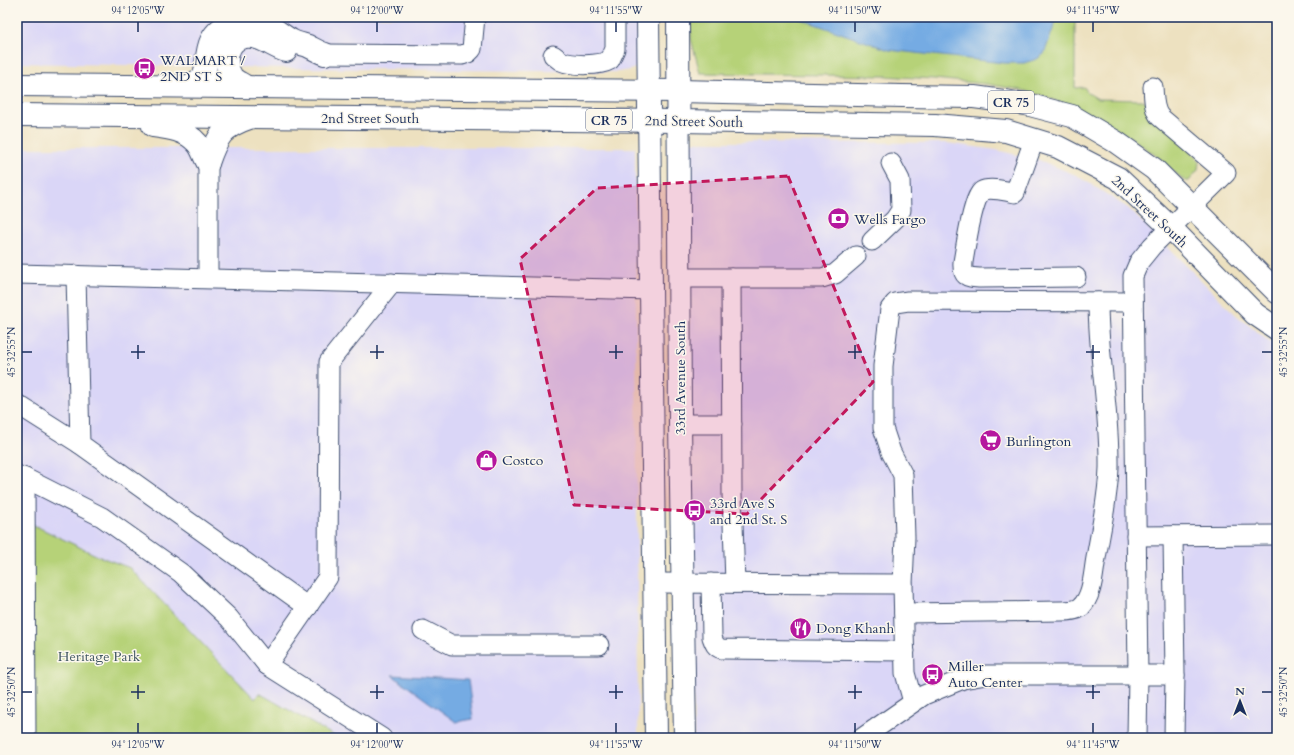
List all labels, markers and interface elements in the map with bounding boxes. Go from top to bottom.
text: 94°12'05"W [111,4,166,18]
text: 94°12'00"W [350,4,405,18]
text: 94°11'55"W [589,4,644,18]
text: 94°11'50"W [828,4,883,18]
text: 94°11'45"W [1066,4,1121,18]
place label: WALMART / 2ND ST S [159,51,246,86]
bus stop icon: WALMART / 2ND ST S [132,55,158,81]
road number: CR 75 [988,91,1034,113]
street label: 2nd Street South [321,109,419,128]
road number: CR 75 [586,109,632,131]
street label: 2nd Street South [645,111,744,132]
street label: 2nd Street South [1107,171,1192,252]
bank icon: Wells Fargo [826,206,852,232]
place label: Wells Fargo [853,210,926,229]
street label: 33rd Avenue South [671,321,690,435]
text: 45°32'55"N [5,326,19,377]
text: 45°32'55"N [1277,326,1291,377]
supermarket icon: Burlington [978,428,1004,454]
place label: Burlington [1006,432,1072,451]
shop icon: Costco [474,447,500,473]
place label: Costco [502,451,544,470]
place label: 33rd Ave S and 2nd St. S [710,494,787,529]
bus stop icon: 33rd Ave S and 2nd St. S [682,498,708,524]
restaurant icon: Dong Khanh [787,615,813,641]
place label: Dong Khanh [816,619,895,638]
park label: Heritage Park [58,647,141,666]
place label: Miller Auto Center [948,657,1023,692]
bus stop icon: Miller Auto Center [919,661,945,687]
text: 45°32'50"N [5,666,19,717]
text: 45°32'50"N [1277,666,1291,717]
north arrow [1220,681,1260,721]
text: N [1235,684,1245,699]
text: 94°12'05"W [111,738,166,752]
text: 94°12'00"W [350,738,405,752]
text: 94°11'55"W [589,738,644,752]
text: 94°11'50"W [828,738,883,752]
text: 94°11'45"W [1066,738,1121,752]

